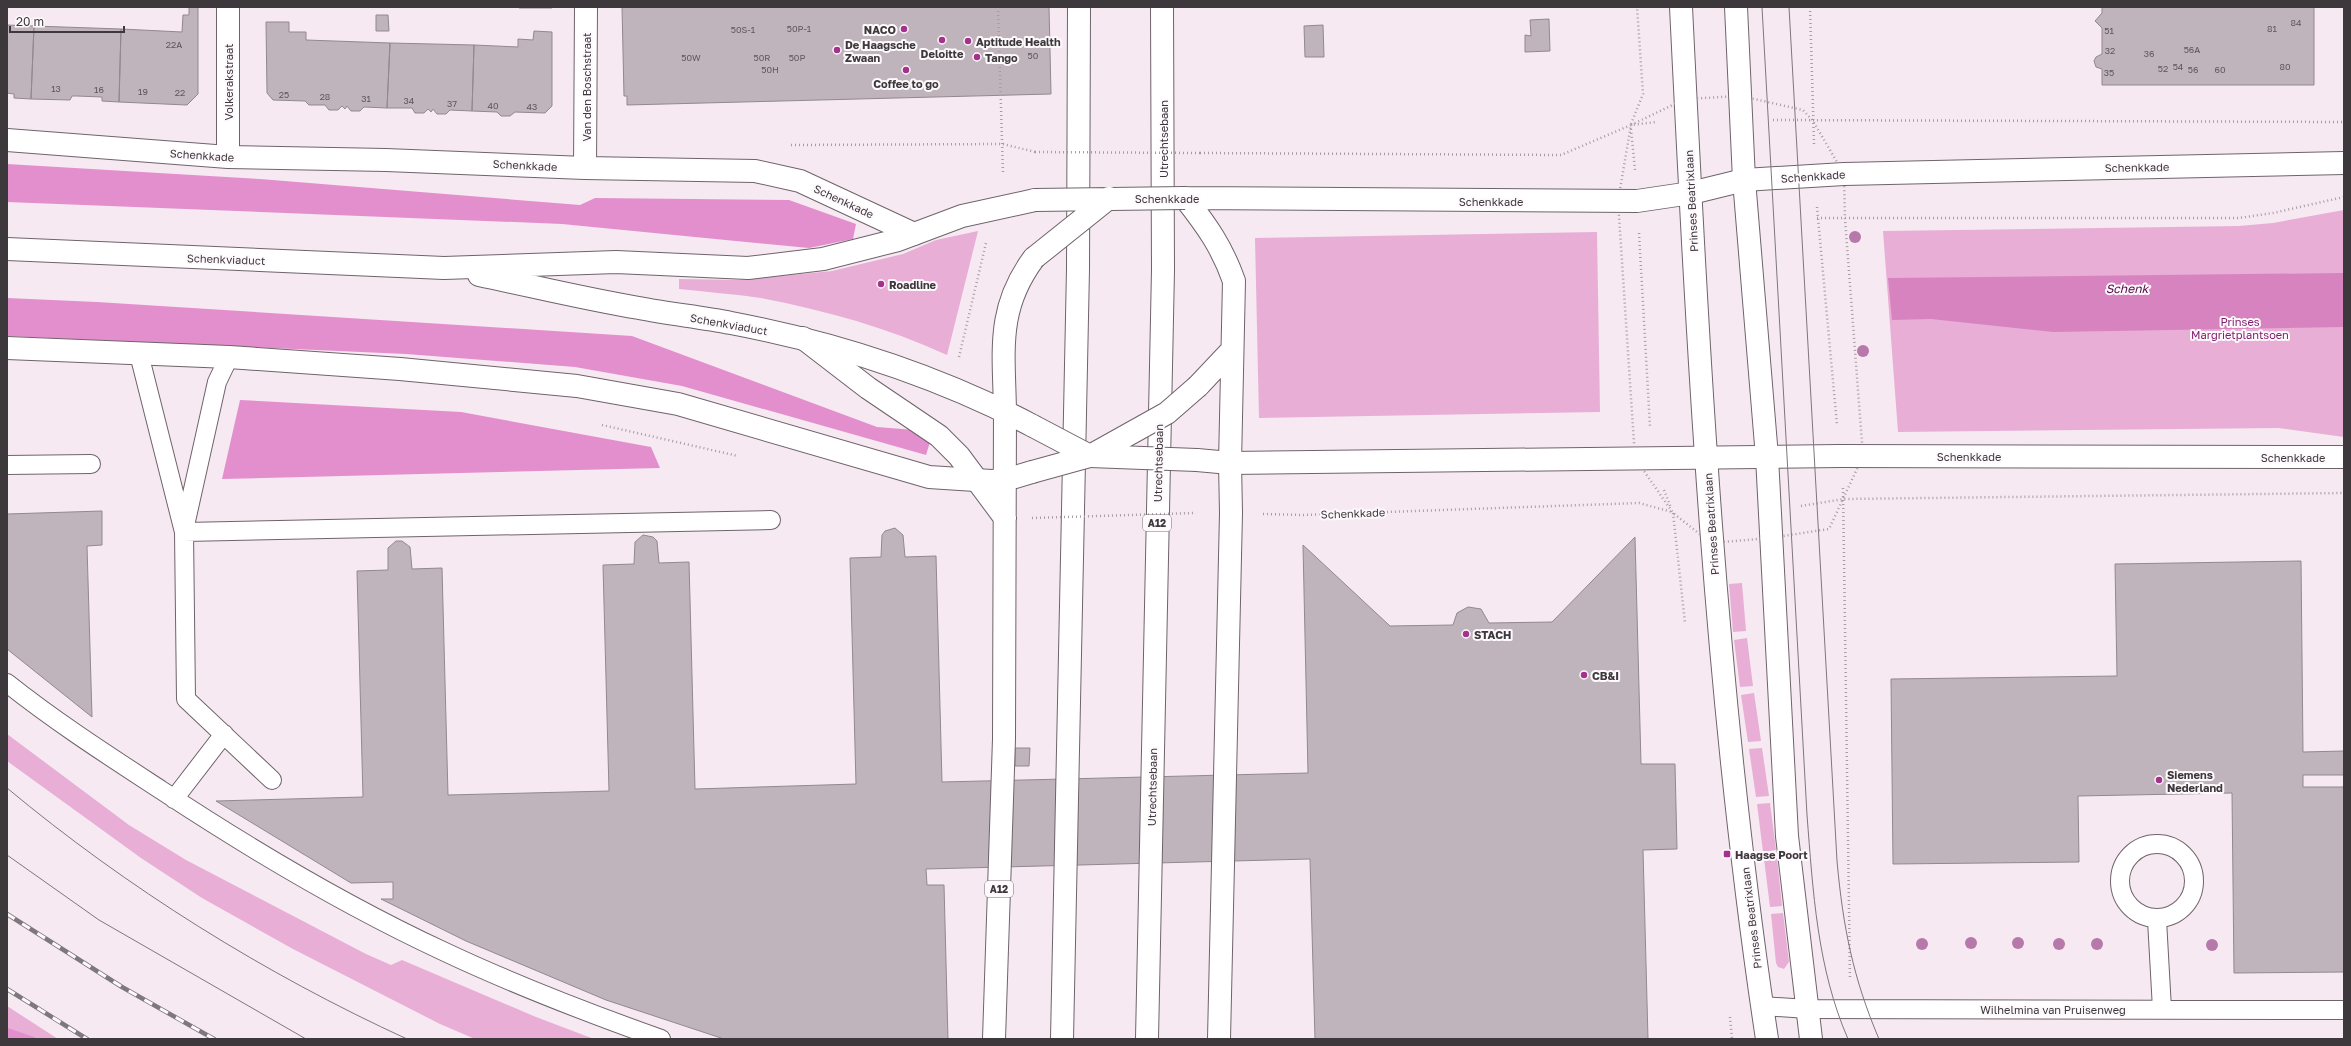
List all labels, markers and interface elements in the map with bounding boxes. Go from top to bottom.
scale bar [10,8,124,34]
text: 20 m [16,14,44,29]
house number: 84 [2291,17,2302,28]
house number: 50P-1 [787,23,812,34]
place label: NACO [864,23,896,36]
house number: 81 [2267,23,2278,34]
house number: 50S-1 [731,24,756,35]
marker: NACO [899,24,909,34]
house number: 51 [2104,25,2114,36]
street label: Van den Boschstraat [580,33,593,141]
marker: Deloitte [937,35,947,45]
place label: Aptitude Health [976,35,1061,48]
marker: Aptitude Health [963,36,973,46]
place label: De Haagsche Zwaan [845,38,916,64]
house number: 22A [166,39,182,50]
street label: Volkerakstraat [222,44,235,120]
house number: 56A [2184,44,2200,55]
marker: De Haagsche Zwaan [832,45,842,55]
house number: 32 [2105,45,2115,56]
place label: Deloitte [921,47,964,60]
house number: 36 [2144,48,2154,59]
house number: 50 [1028,50,1039,61]
place label: Tango [985,51,1018,64]
house number: 50W [681,52,701,63]
house number: 50R [754,52,770,63]
house number: 50P [789,52,805,63]
marker: Tango [972,52,982,62]
house number: 54 [2173,61,2184,72]
house number: 80 [2279,61,2291,72]
house number: 52 [2158,63,2168,74]
house number: 50H [761,64,779,75]
house number: 56 [2188,64,2198,75]
house number: 60 [2214,64,2226,75]
marker: Coffee to go [901,65,911,75]
house number: 35 [2104,67,2114,78]
place label: Coffee to go [873,77,939,90]
house number: 13 [51,83,61,94]
house number: 16 [94,84,104,95]
house number: 19 [138,86,148,97]
house number: 22 [175,87,185,98]
house number: 25 [279,89,289,100]
house number: 28 [320,91,330,102]
house number: 31 [361,93,371,104]
house number: 34 [404,95,415,106]
house number: 37 [447,98,457,109]
house number: 40 [487,100,499,111]
street label: Utrechtsebaan [1157,100,1170,178]
house number: 43 [527,101,537,112]
street label: Schenkkade [169,146,235,164]
street label: Prinses Beatrixlaan [1682,150,1700,252]
street label: Schenkkade [492,157,558,173]
street label: Schenkkade [2105,160,2169,174]
street label: Schenkkade [1780,167,1846,185]
street label: Schenkkade [812,181,876,221]
street label: Schenkkade [1135,192,1199,205]
street label: Schenkkade [1459,195,1523,208]
street label: Schenkviaduct [187,251,265,267]
place label: Roadline [889,278,937,291]
marker: Roadline [876,279,886,289]
water label: Schenk [2106,281,2150,296]
street label: Schenkviaduct [689,311,769,337]
park label: Prinses Margrietplantsoen [2191,315,2289,341]
street label: Utrechtsebaan [1151,424,1165,502]
street label: Schenkkade [1937,450,2001,463]
street label: Schenkkade [2261,451,2325,464]
street label: Prinses Beatrixlaan [1701,473,1721,575]
street label: Schenkkade [1320,505,1386,521]
road number: A12 [1143,515,1171,531]
place label: STACH [1474,628,1511,641]
marker: STACH [1461,629,1471,639]
place label: CB&I [1592,669,1619,682]
marker: CB&I [1579,670,1589,680]
street label: Utrechtsebaan [1145,748,1159,826]
place label: Siemens Nederland [2167,768,2223,794]
marker: Siemens Nederland [2154,775,2164,785]
place label: Haagse Poort [1735,848,1808,861]
marker: Haagse Poort [1722,849,1732,859]
street label: Prinses Beatrixlaan [1738,866,1764,970]
road number: A12 [985,881,1013,897]
street label: Wilhelmina van Pruisenweg [1980,1003,2126,1016]

